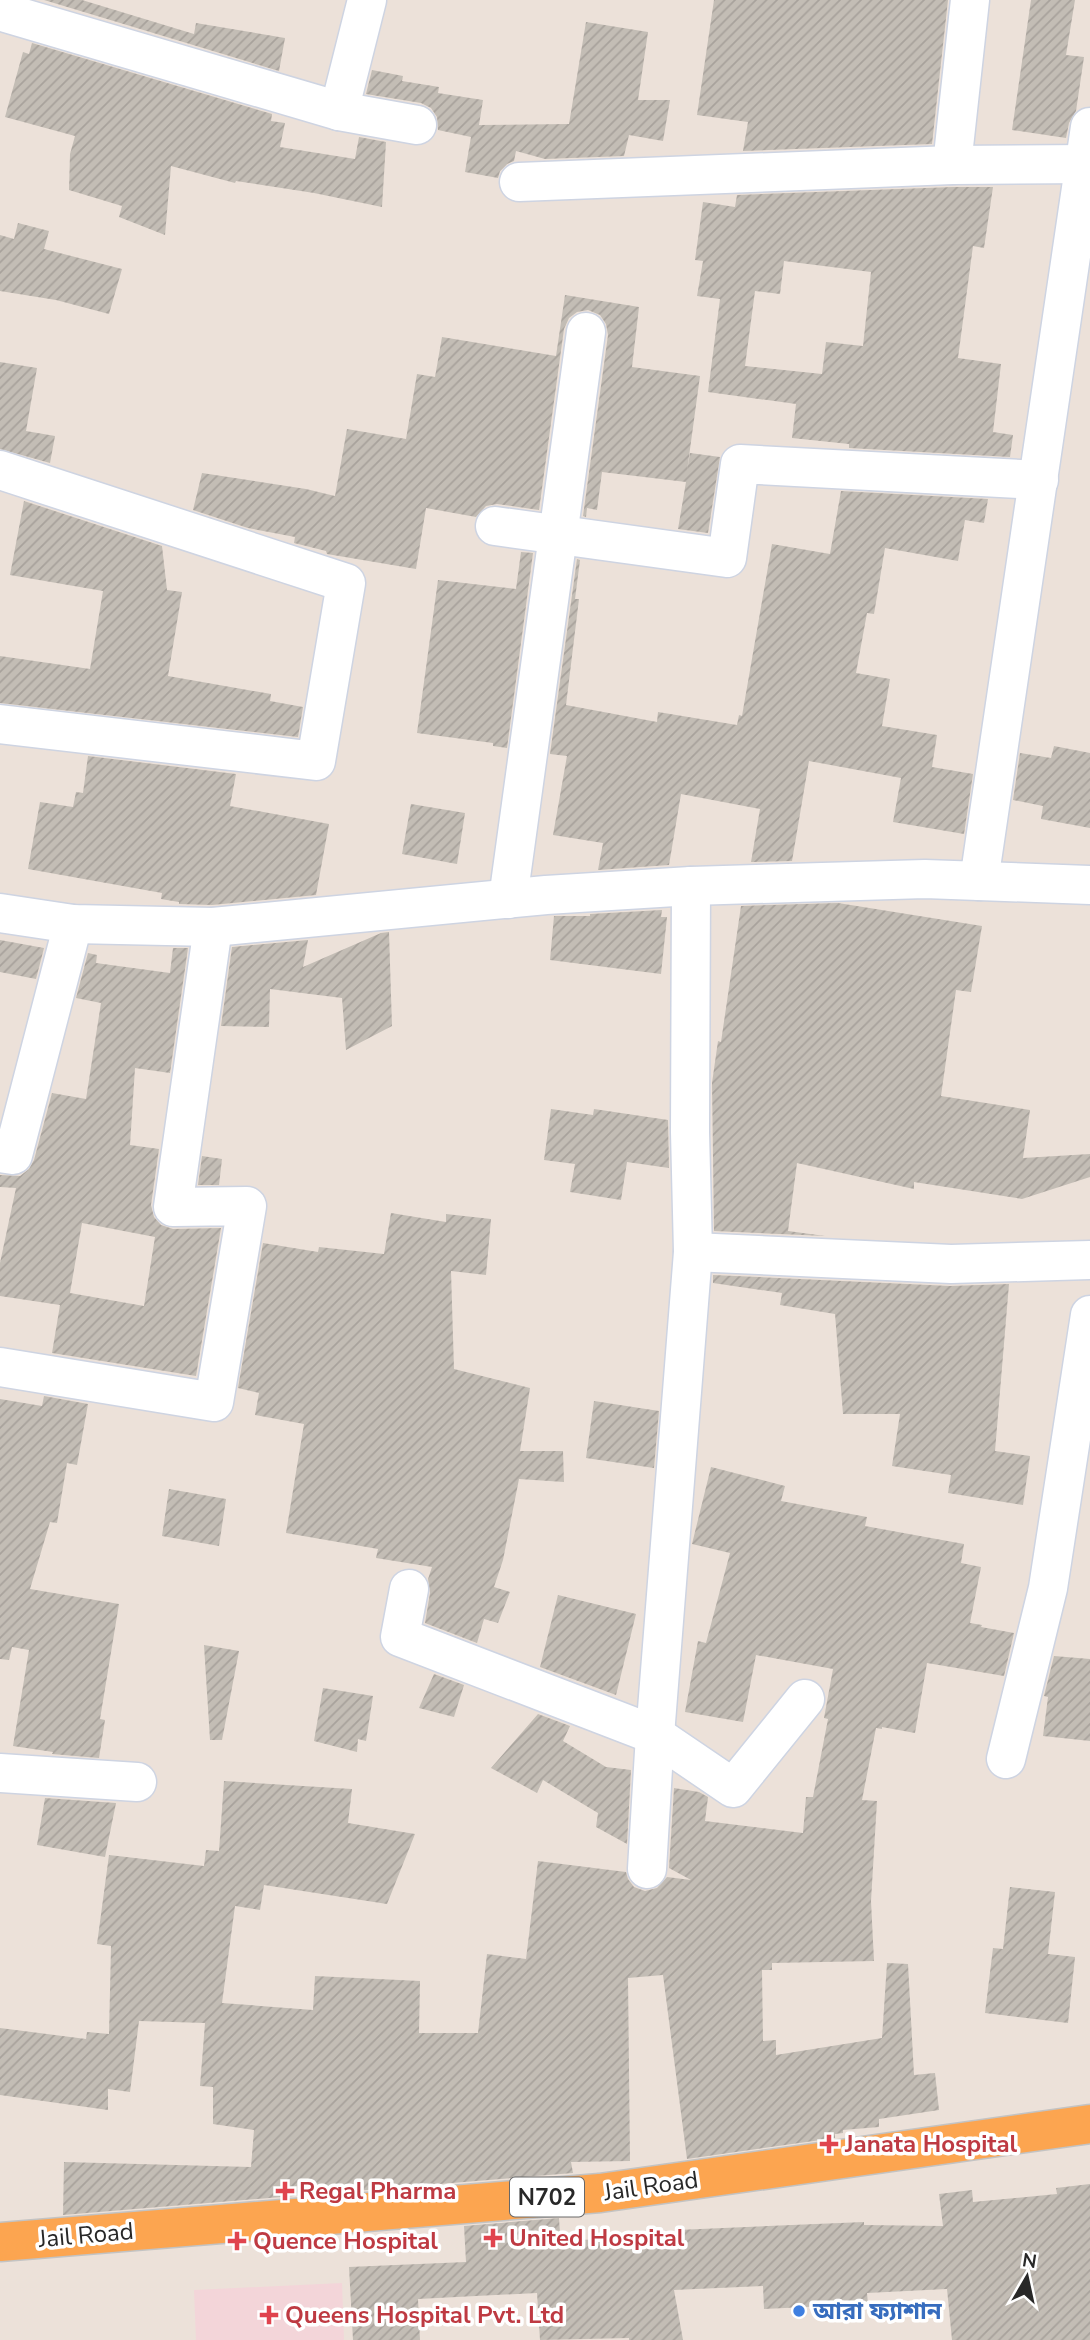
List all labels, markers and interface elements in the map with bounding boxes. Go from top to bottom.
place label: Janata Hospital [844,2128,1018,2160]
marker: Janata Hospital [819,2134,839,2154]
street label: Jail Road [601,2164,700,2209]
place label: Regal Pharma [299,2175,456,2207]
road number: N702 [510,2178,584,2216]
marker: Regal Pharma [277,2183,293,2199]
street label: Jail Road [36,2215,135,2255]
place label: United Hospital [509,2222,685,2254]
place label: Quence Hospital [253,2225,438,2257]
marker: United Hospital [483,2228,503,2248]
marker: Quence Hospital [227,2231,247,2251]
north arrow [992,2242,1062,2312]
text: N [1020,2247,1039,2275]
place label: আরা ফ্যাশান [812,2295,943,2327]
place label: Queens Hospital Pvt. Ltd [285,2299,564,2331]
marker: আরা ফ্যাশান [791,2303,807,2319]
marker: Queens Hospital Pvt. Ltd [259,2305,279,2325]

